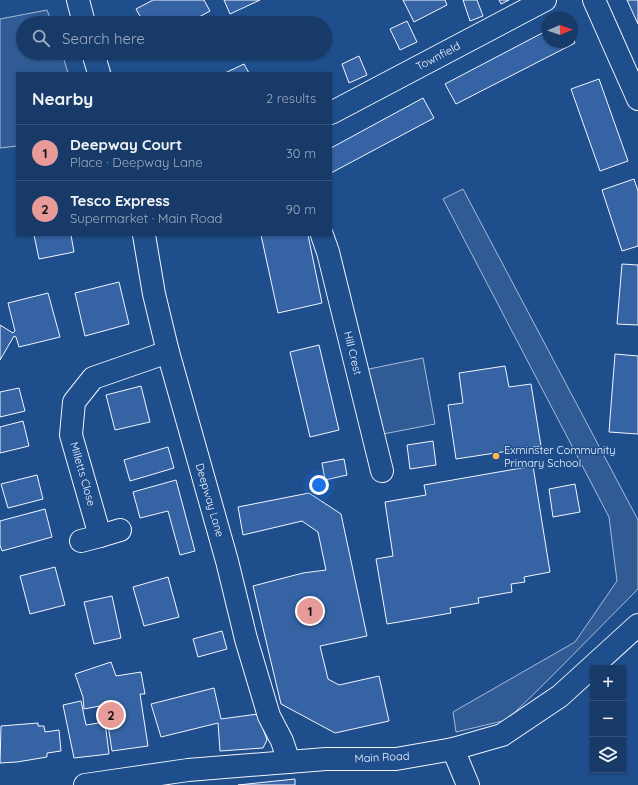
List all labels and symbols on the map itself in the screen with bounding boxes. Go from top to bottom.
north arrow [542,12,578,48]
street label: Townfield [413,39,463,73]
street label: Hill Crest [341,330,365,377]
street label: Milletts Close [67,440,99,508]
place label: Exminster Community Primary School [504,443,615,470]
marker: Exminster Community Primary School [491,451,501,461]
street label: Deepway Lane [193,461,227,539]
your location [309,475,329,495]
pin: 1 [297,596,323,626]
pin: 2 [98,700,124,730]
street label: Main Road [354,749,410,765]

